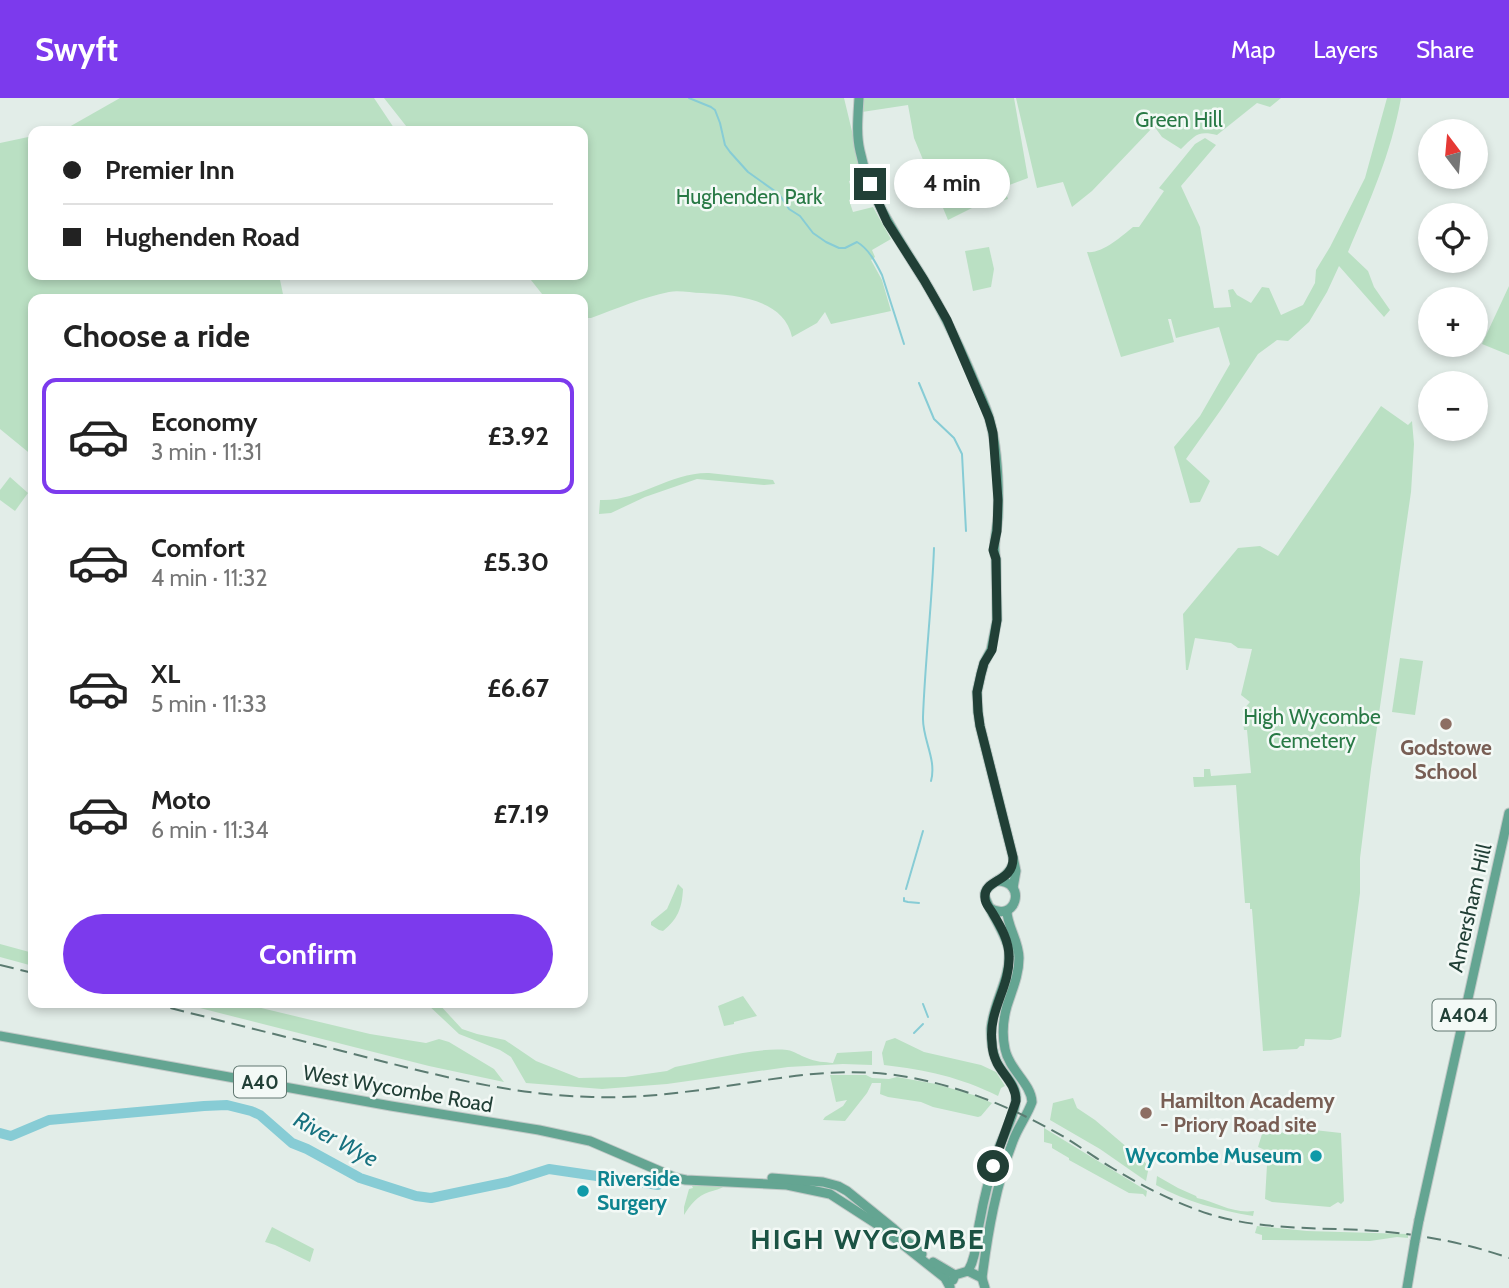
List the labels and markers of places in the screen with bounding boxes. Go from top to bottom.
marker: Godstowe School [1438,716,1454,732]
place label: Godstowe School [1400,735,1492,784]
place label: Hamilton Academy - Priory Road site [1160,1088,1335,1137]
marker: Hamilton Academy - Priory Road site [1138,1105,1154,1121]
place label: Wycombe Museum [1125,1143,1302,1168]
marker: Wycombe Museum [1308,1148,1324,1164]
place label: Riverside Surgery [597,1166,680,1215]
marker: Riverside Surgery [575,1183,591,1199]

